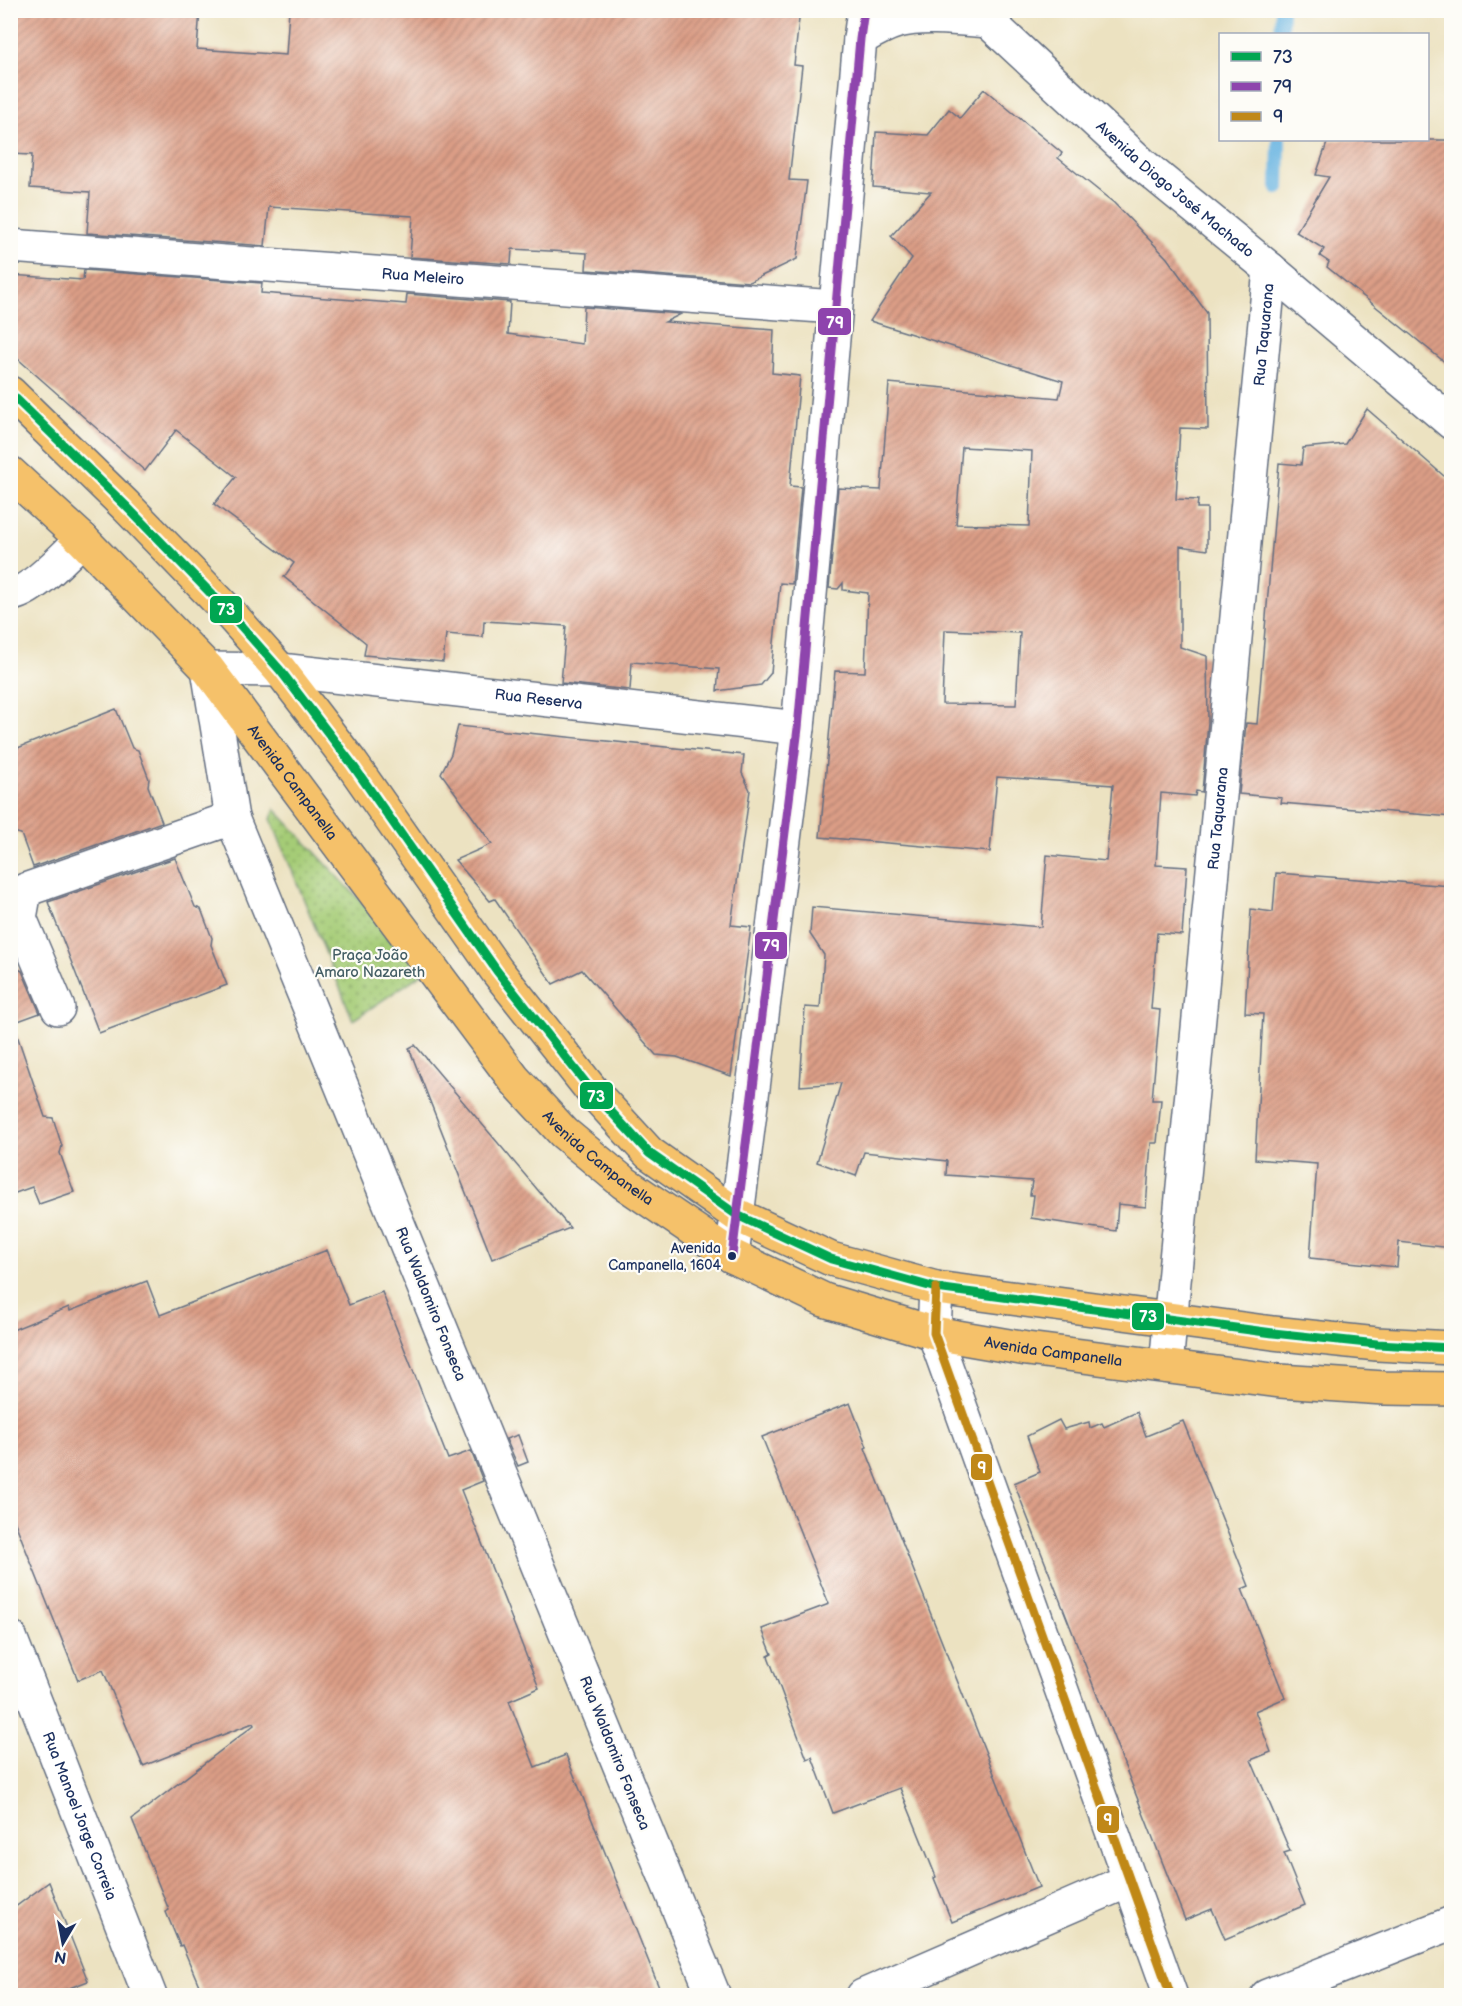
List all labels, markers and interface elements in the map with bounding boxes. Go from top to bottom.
legend [1219,33,1429,141]
text: 73 [1273,47,1293,68]
text: 79 [1273,77,1292,98]
text: 9 [1273,107,1283,128]
street label: Avenida Diogo José Machado [1092,117,1258,262]
street label: Rua Meleiro [381,265,465,290]
street label: Rua Taquarana [1250,282,1279,387]
line badge: 79 [817,307,852,336]
text: 79 [826,314,844,333]
line badge: 73 [209,595,243,624]
text: 73 [217,601,235,620]
street label: Rua Reserva [494,685,584,714]
street label: Avenida Campanella [243,721,341,844]
street label: Rua Taquarana [1204,766,1233,871]
line badge: 79 [754,931,788,960]
text: 79 [762,937,780,956]
park label: Praça João Amaro Nazareth [315,946,425,982]
line badge: 73 [579,1081,614,1110]
text: 73 [587,1088,605,1107]
street label: Avenida Campanella [538,1107,657,1210]
street label: Rua Waldomiro Fonseca [391,1224,470,1384]
place label: Avenida Campanella, 1604 [608,1240,721,1274]
marker: Avenida Campanella, 1604 [726,1250,738,1262]
line badge: 73 [1131,1302,1165,1331]
text: 73 [1139,1308,1157,1327]
street label: Avenida Campanella [983,1333,1123,1371]
line badge: 9 [970,1453,993,1481]
text: 9 [977,1459,987,1478]
street label: Rua Waldomiro Fonseca [575,1673,654,1833]
street label: Rua Manoel Jorge Correia [38,1729,121,1903]
line badge: 9 [1096,1805,1120,1834]
text: 9 [1103,1811,1113,1830]
north arrow [33,1913,93,1973]
text: N [53,1946,68,1967]

